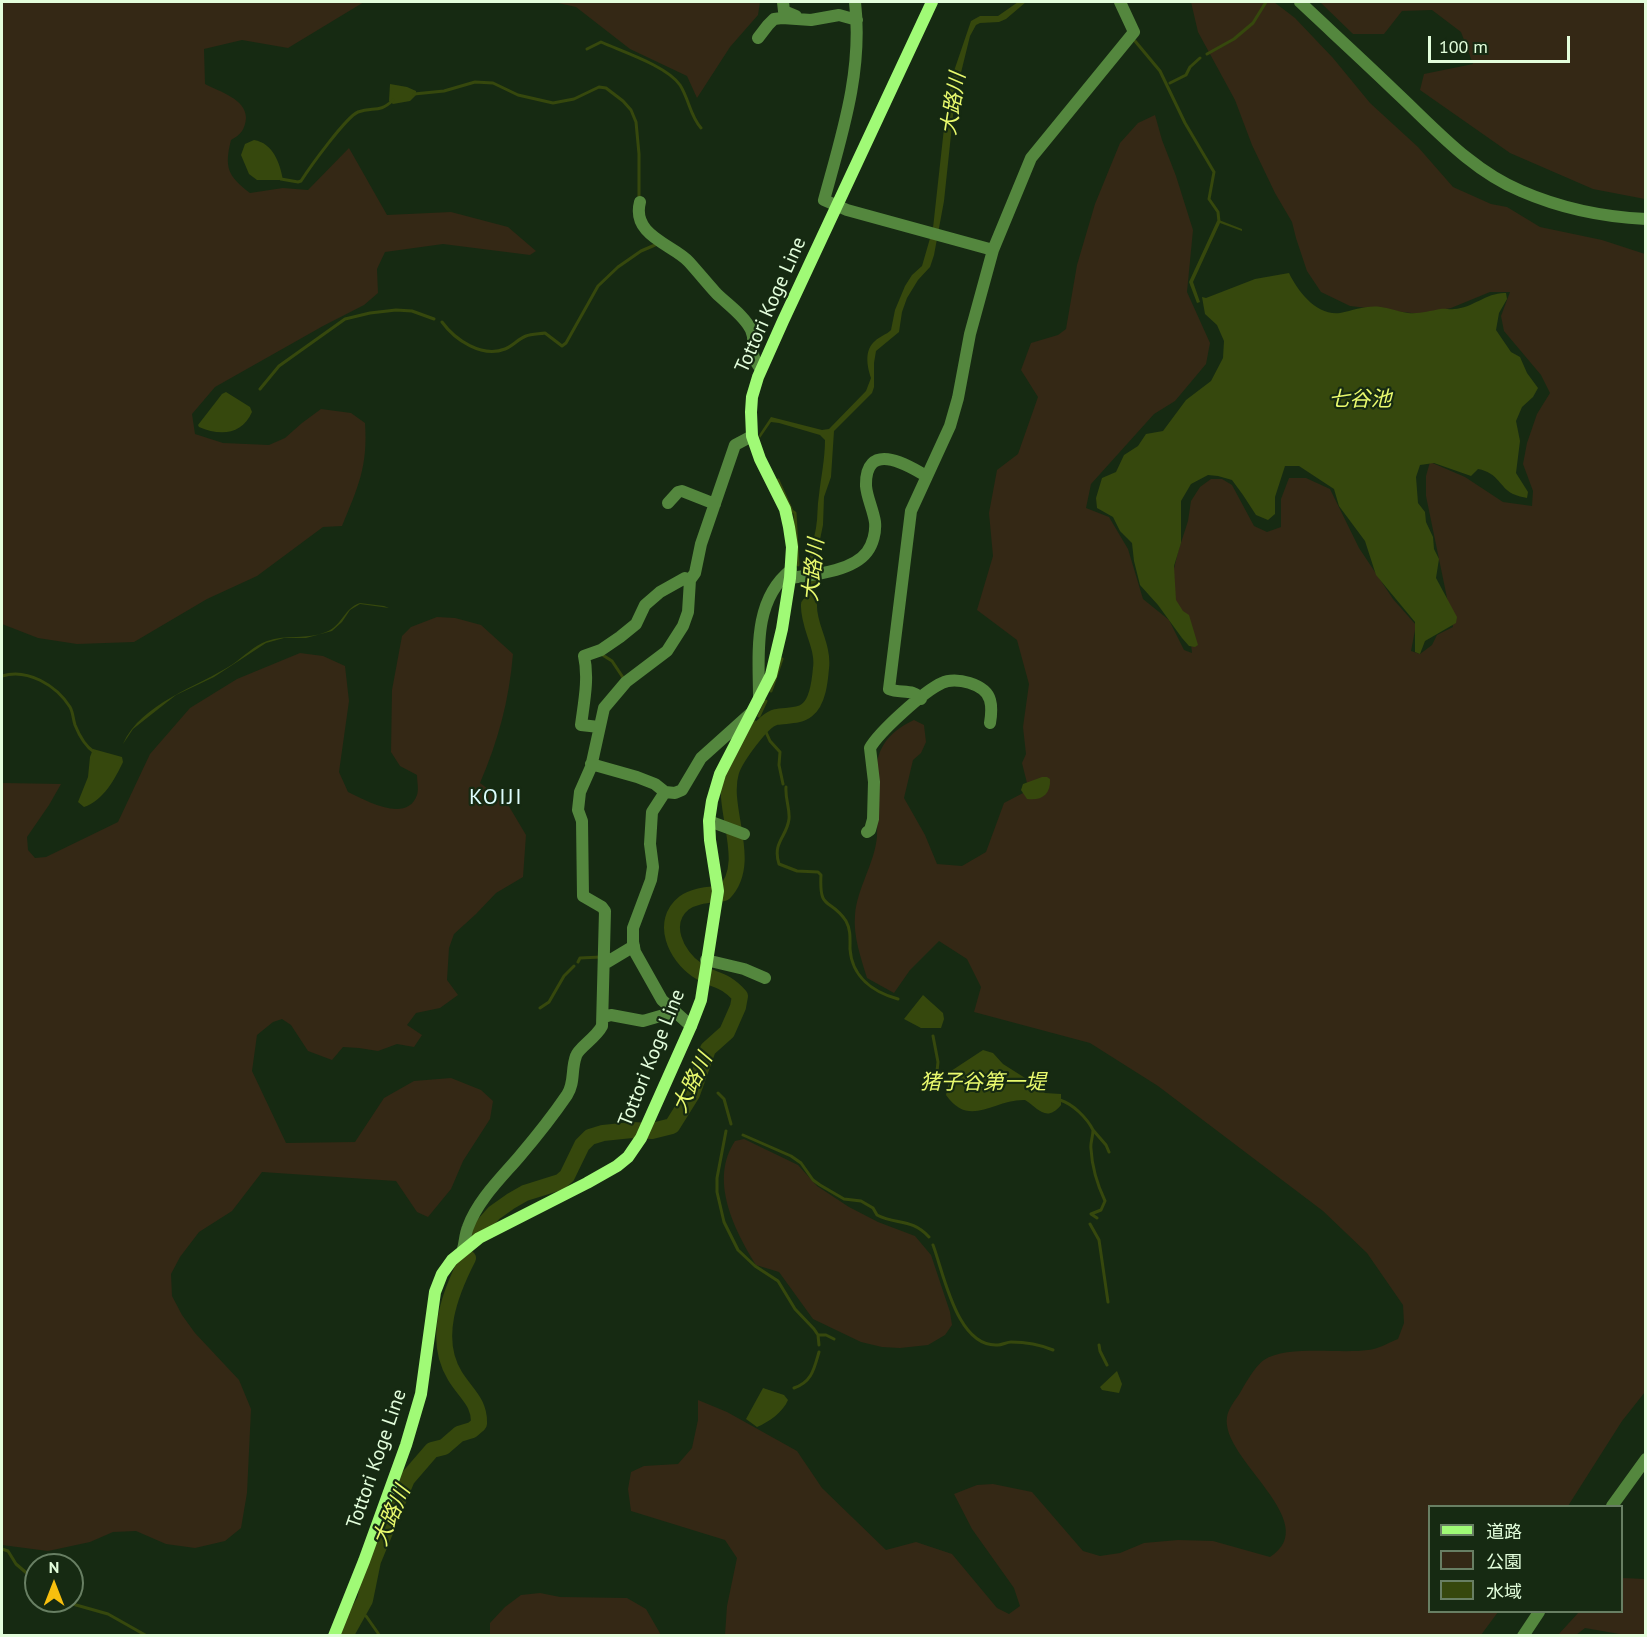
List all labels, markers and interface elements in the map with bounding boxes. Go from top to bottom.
scale bar [1431,24,1574,62]
text: 100 m [1439,35,1488,58]
water label: 大路川 [937,71,971,137]
street label: Tottori Koge Line [730,234,812,376]
water label: 七谷池 [1329,387,1391,413]
water label: 大路川 [798,537,830,603]
district label: KOIJI [469,785,523,811]
street label: Tottori Koge Line [614,986,690,1130]
water label: 大路川 [668,1049,718,1117]
water label: 猪子谷第一堤 [920,1070,1046,1096]
street label: Tottori Koge Line [342,1386,412,1532]
water label: 大路川 [368,1482,416,1550]
legend [1428,1505,1623,1613]
text: 道路 [1486,1520,1522,1543]
text: 公園 [1486,1550,1522,1573]
north arrow [24,1553,84,1613]
text: N [49,1557,59,1577]
text: 水域 [1486,1580,1522,1603]

